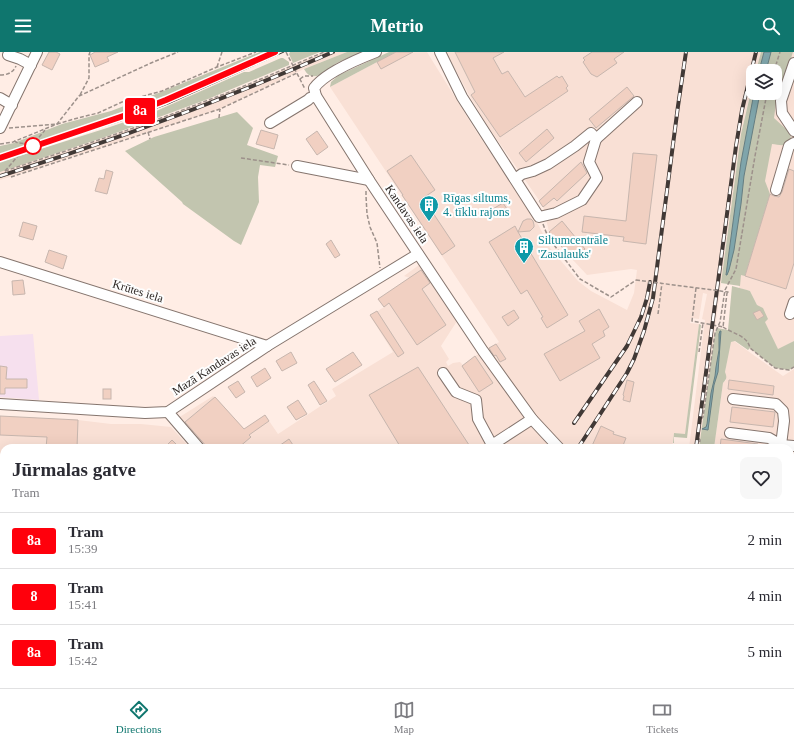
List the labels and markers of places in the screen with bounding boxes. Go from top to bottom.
unlabelled marker [24,137,42,155]
place label: Rīgas siltums, 4. tīklu rajons [443,191,511,219]
building icon: Rīgas siltums, 4. tīklu rajons [418,194,440,222]
place label: Siltumcentrāle 'Zasulauks' [538,233,608,261]
building icon: Siltumcentrāle 'Zasulauks' [513,236,535,264]

